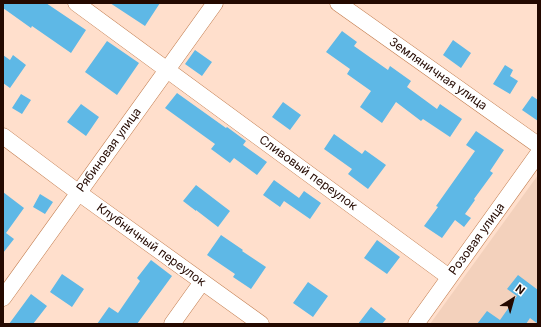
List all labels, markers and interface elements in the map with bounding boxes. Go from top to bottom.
street label: Земляничная улица [386,35,490,113]
street label: Рябиновая улица [74,105,144,195]
street label: Сливовый переулок [256,133,360,213]
street label: Розовая улица [446,200,508,278]
street label: Клубничный переулок [94,201,208,289]
north arrow [493,279,533,319]
text: N [513,281,528,298]

